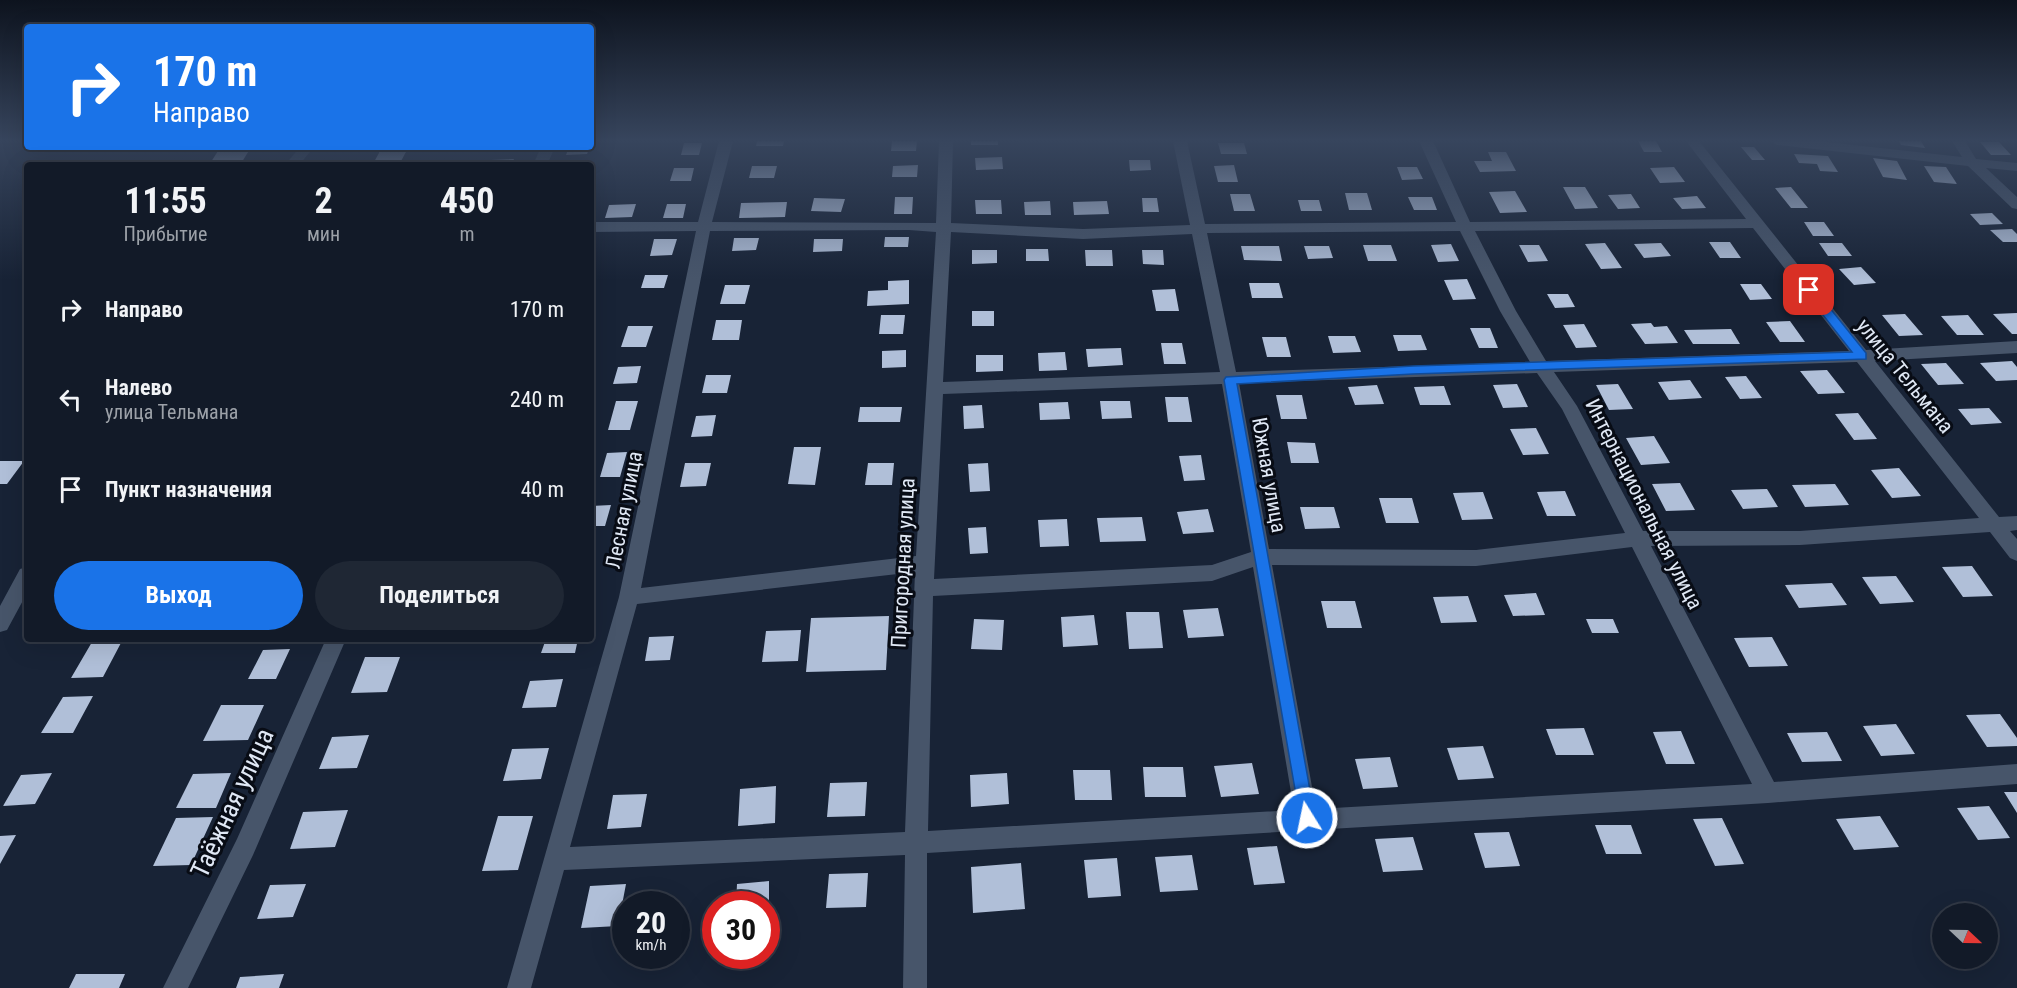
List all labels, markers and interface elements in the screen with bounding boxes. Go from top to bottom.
text: 170 m [153,47,258,96]
icon: right [54,48,132,126]
text: Направо [153,97,250,129]
text: 11:55 [124,180,207,222]
text: 2 [314,180,333,222]
text: 450 [440,180,494,222]
text: Прибытие [124,222,207,246]
text: мин [307,222,340,246]
text: m [460,222,475,246]
pin [1783,264,1834,315]
icon: arrive [1792,273,1825,306]
icon: right [54,293,87,326]
text: Направо [105,297,183,322]
text: 170 m [510,297,564,322]
street label: улица Тельмана [1852,314,1958,438]
text: Налево [105,375,172,400]
icon: left [54,383,87,416]
text: 240 m [510,387,564,412]
street label: Интернациональная улица [1580,395,1708,613]
text: улица Тельмана [105,400,238,424]
street label: Южная улица [1247,416,1291,534]
street label: Лесная улица [601,449,647,571]
icon: arrive [54,473,87,506]
text: Пункт назначения [105,477,272,502]
text: 40 m [521,477,564,502]
street label: Пригородная улица [887,477,919,649]
button: Выход [54,561,303,630]
button: Поделиться [315,561,564,630]
street label: Таёжная улица [184,724,280,882]
position arrow [1275,786,1339,850]
speed limit sign: 30 [702,891,780,969]
north arrow [1932,903,1998,969]
map controls [1932,903,1998,969]
text: 20 [636,905,666,940]
text: km/h [636,936,666,954]

